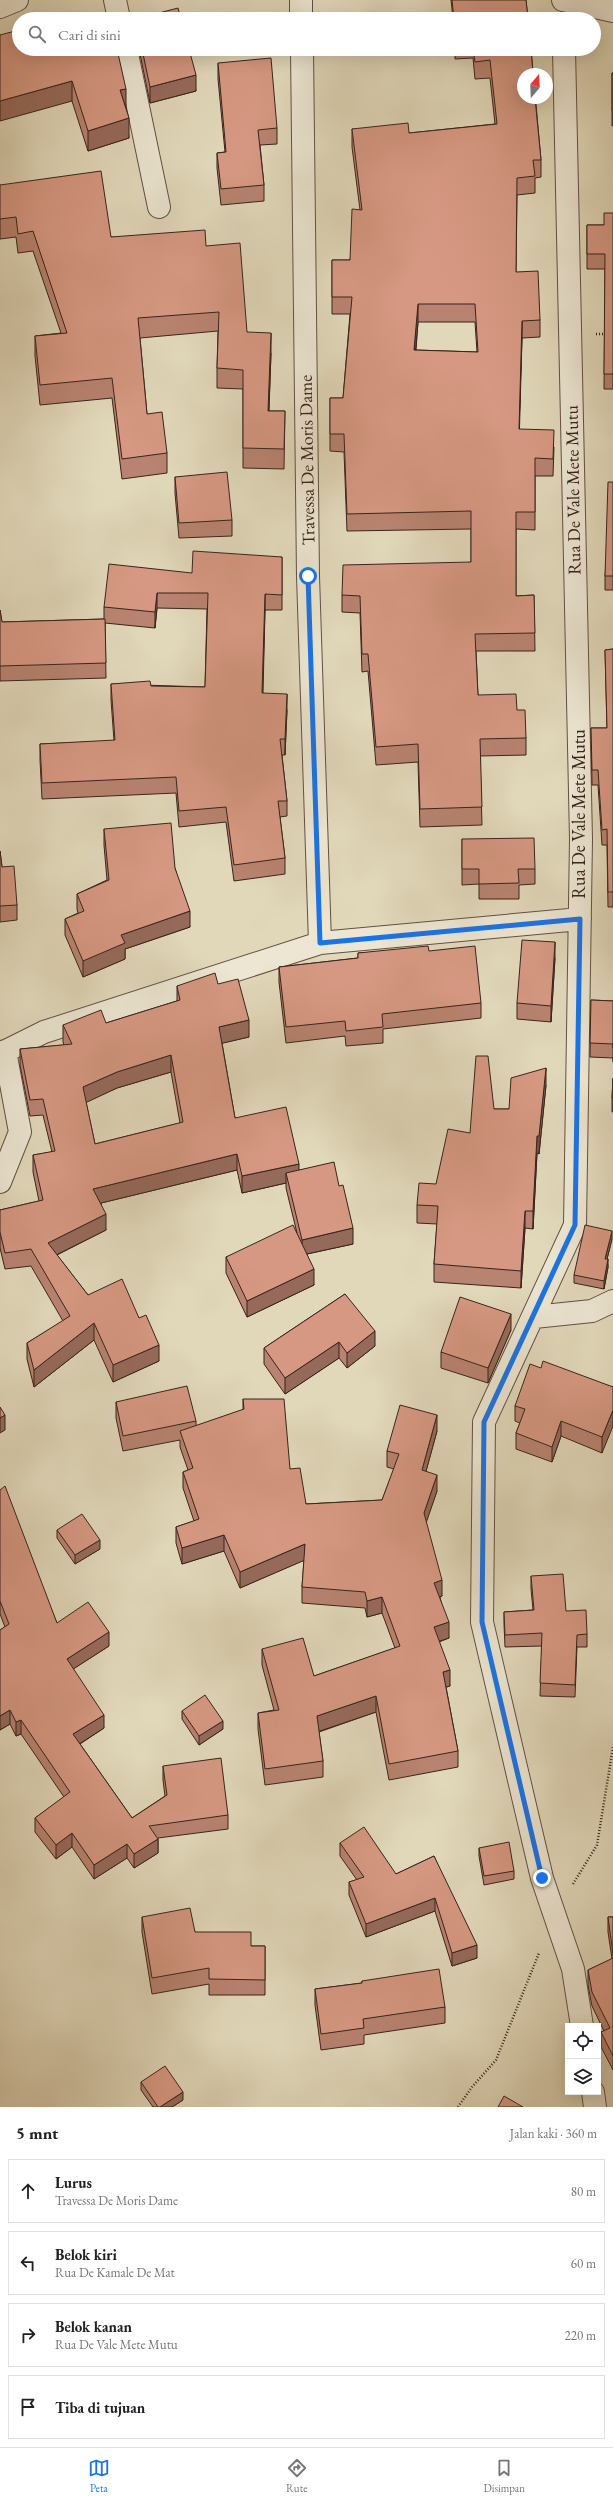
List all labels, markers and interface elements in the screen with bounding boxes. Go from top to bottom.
search box [12,12,601,56]
icon: search [26,23,48,45]
text: Cari di sini [58,25,121,44]
north arrow [517,68,553,104]
street label: Travessa De Moris Dame [294,375,319,545]
street label: Rua De Vale Mete Mutu [560,404,585,575]
route start [299,567,317,585]
street label: Rua De Vale Mete Mutu [567,729,590,899]
route end [533,1869,551,1887]
map controls [565,2023,601,2095]
button: locate [565,2023,601,2059]
button: layers [565,2059,601,2095]
text: 5 mnt [16,2122,58,2144]
text: Jalan kaki · 360 m [510,2125,597,2142]
text: Lurus [55,2173,92,2192]
icon: ahead [17,2180,39,2202]
text: 80 m [571,2183,596,2200]
text: Travessa De Moris Dame [55,2192,178,2209]
text: Belok kiri [55,2245,117,2264]
icon: left [17,2252,39,2274]
text: 60 m [571,2255,596,2272]
text: Rua De Kamale De Mat [55,2264,175,2281]
text: Belok kanan [55,2317,132,2336]
icon: right [17,2324,39,2346]
text: 220 m [565,2327,596,2344]
text: Rua De Vale Mete Mutu [55,2336,178,2353]
icon: arrive [17,2396,39,2418]
text: Tiba di tujuan [55,2398,145,2417]
tab: Peta [88,2457,110,2495]
tab: Rute [286,2457,308,2495]
tab: Disimpan [484,2457,525,2495]

